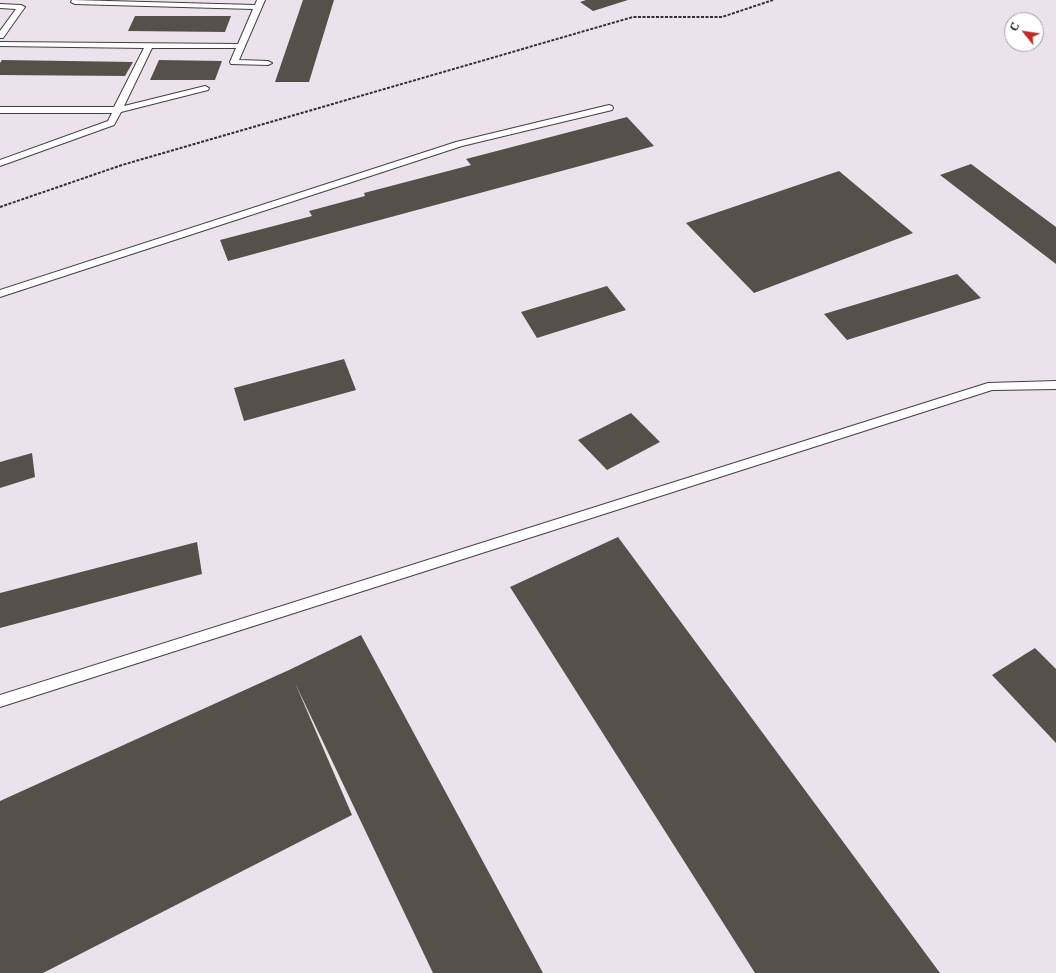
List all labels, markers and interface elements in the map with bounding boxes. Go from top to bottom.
north arrow [1004,12,1044,52]
text: С [1007,20,1022,33]

